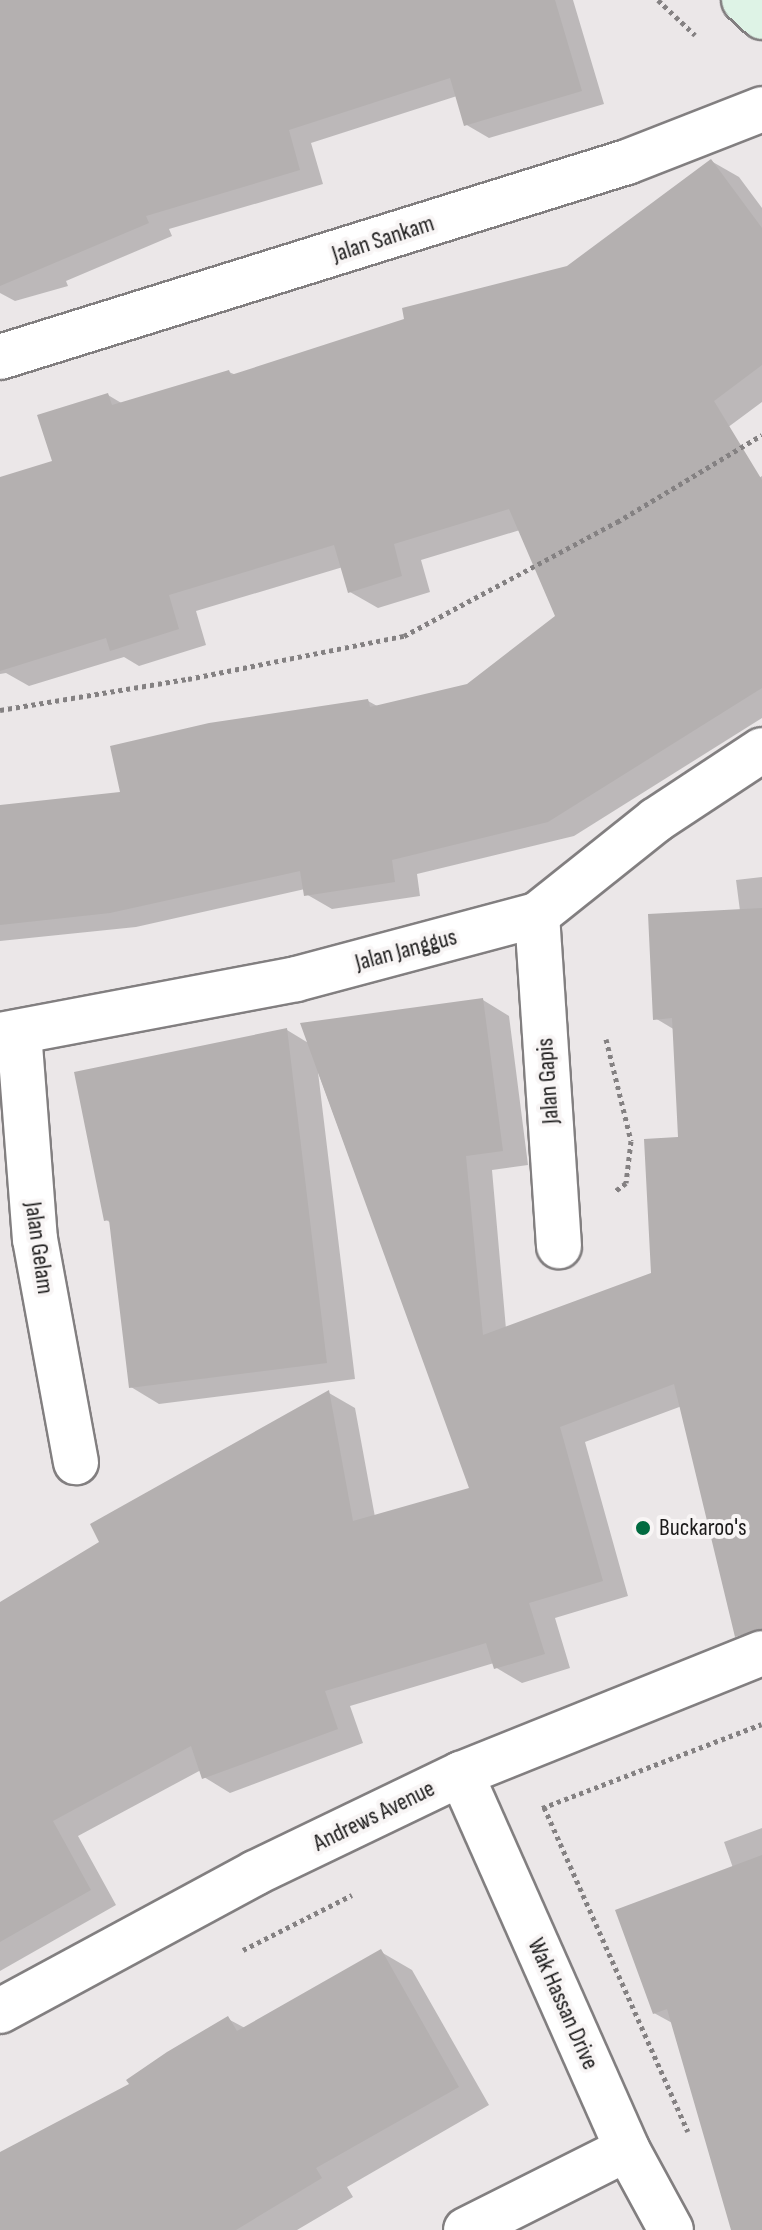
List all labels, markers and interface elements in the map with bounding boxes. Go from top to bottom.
street label: Jalan Sankam [328,209,438,269]
street label: Jalan Janggus [352,923,460,977]
street label: Jalan Gapis [531,1037,565,1125]
street label: Jalan Gelam [18,1200,60,1296]
place label: Buckaroo's [659,1514,747,1542]
marker: Buckaroo's [634,1519,652,1537]
street label: Andrews Avenue [309,1774,439,1858]
street label: Wak Hassan Drive [521,1934,605,2074]

